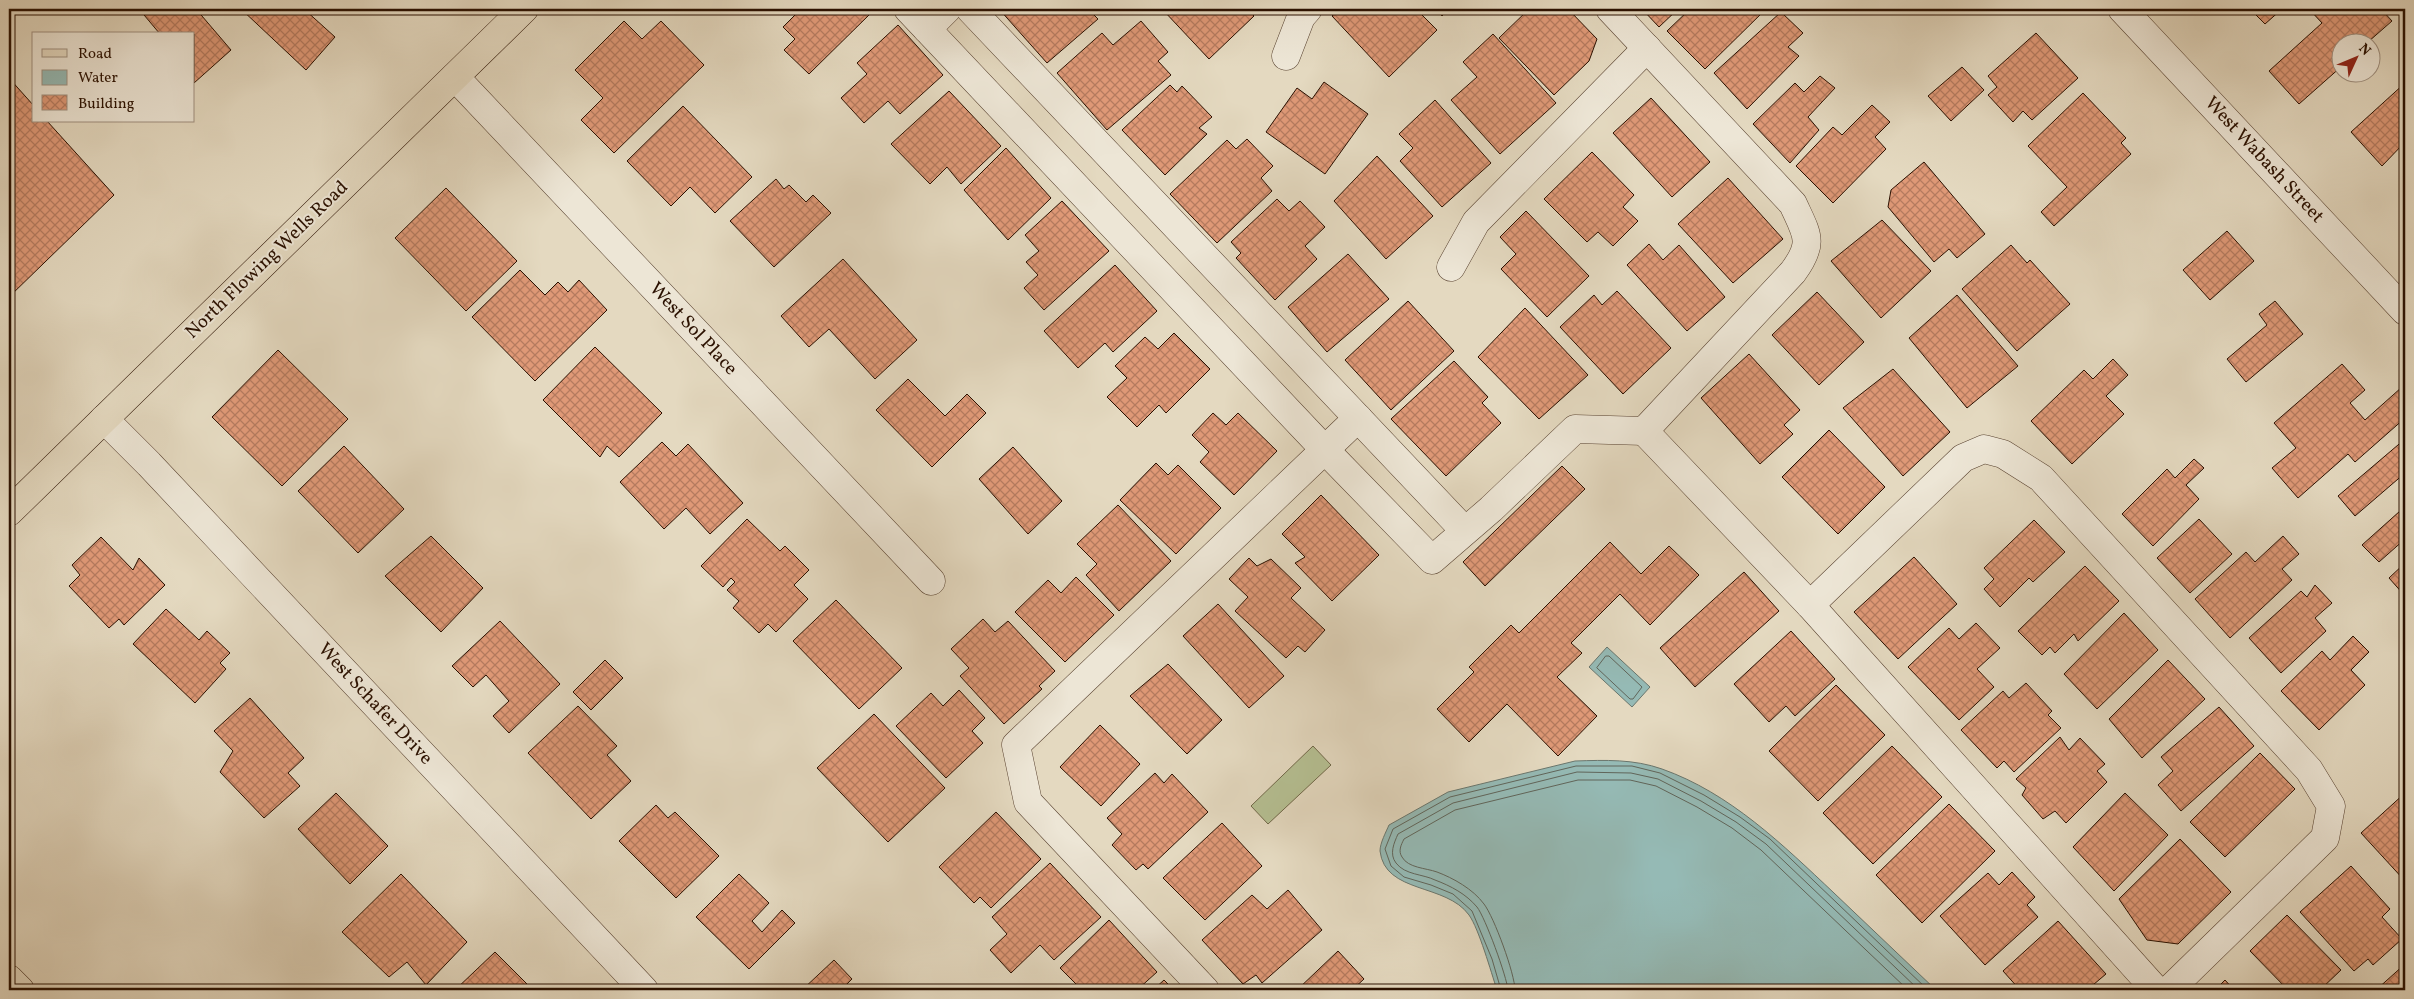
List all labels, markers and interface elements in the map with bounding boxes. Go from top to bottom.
legend [32,32,195,122]
north arrow [2332,32,2382,82]
text: N [2354,40,2375,60]
text: Road [78,44,112,65]
text: Water [78,68,118,89]
street label: West Wabash Street [2198,91,2330,229]
text: Building [78,94,135,115]
street label: North Flowing Wells Road [180,175,354,345]
street label: West Sol Place [643,277,743,381]
street label: West Schafer Drive [312,637,438,771]

